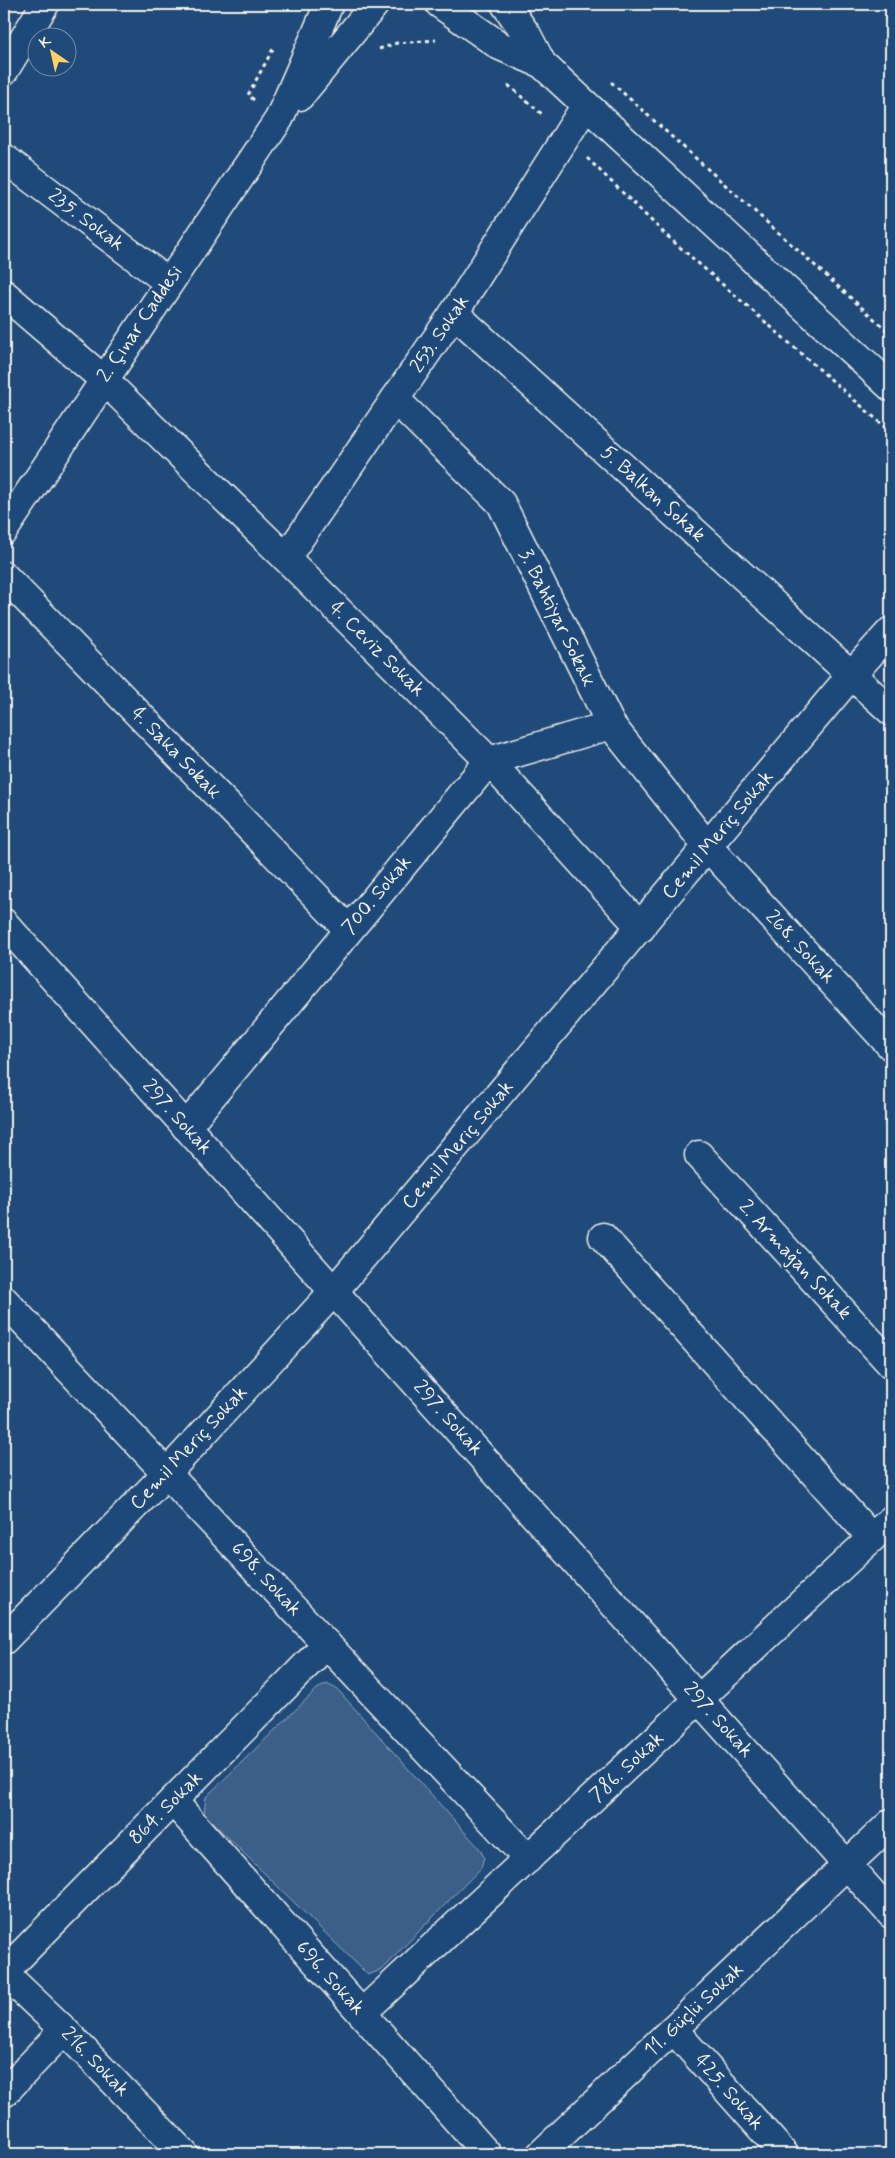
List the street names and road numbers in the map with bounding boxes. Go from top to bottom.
street label: 235. Sokak [42,182,130,258]
street label: 2. Çınar Caddesi [91,260,189,388]
street label: 253. Sokak [404,290,476,378]
street label: 5. Balkan Sokak [595,439,711,549]
street label: 3. Bahtiyar Sokak [512,544,602,692]
street label: 4. Ceviz Sokak [323,595,431,703]
street label: 4. Saka Sokak [125,701,227,805]
street label: Cemil Meriç Sokak [656,765,780,905]
street label: 700. Sokak [336,850,418,940]
street label: 268. Sokak [759,904,841,990]
street label: 297. Sokak [136,1073,218,1161]
street label: Cemil Meriç Sokak [396,1075,520,1215]
street label: 2. Armağan Sokak [732,1194,858,1326]
street label: 297. Sokak [407,1374,489,1462]
street label: Cemil Meriç Sokak [124,1380,254,1516]
street label: 698. Sokak [224,1536,308,1622]
street label: 297. Sokak [677,1676,759,1764]
street label: 786. Sokak [584,1725,670,1808]
street label: 864. Sokak [123,1765,209,1851]
street label: 696. Sokak [289,1935,371,2021]
street label: 11. Güçlü Sokak [638,1957,750,2063]
street label: 216. Sokak [55,2021,135,2103]
street label: 425. Sokak [688,2048,770,2136]

